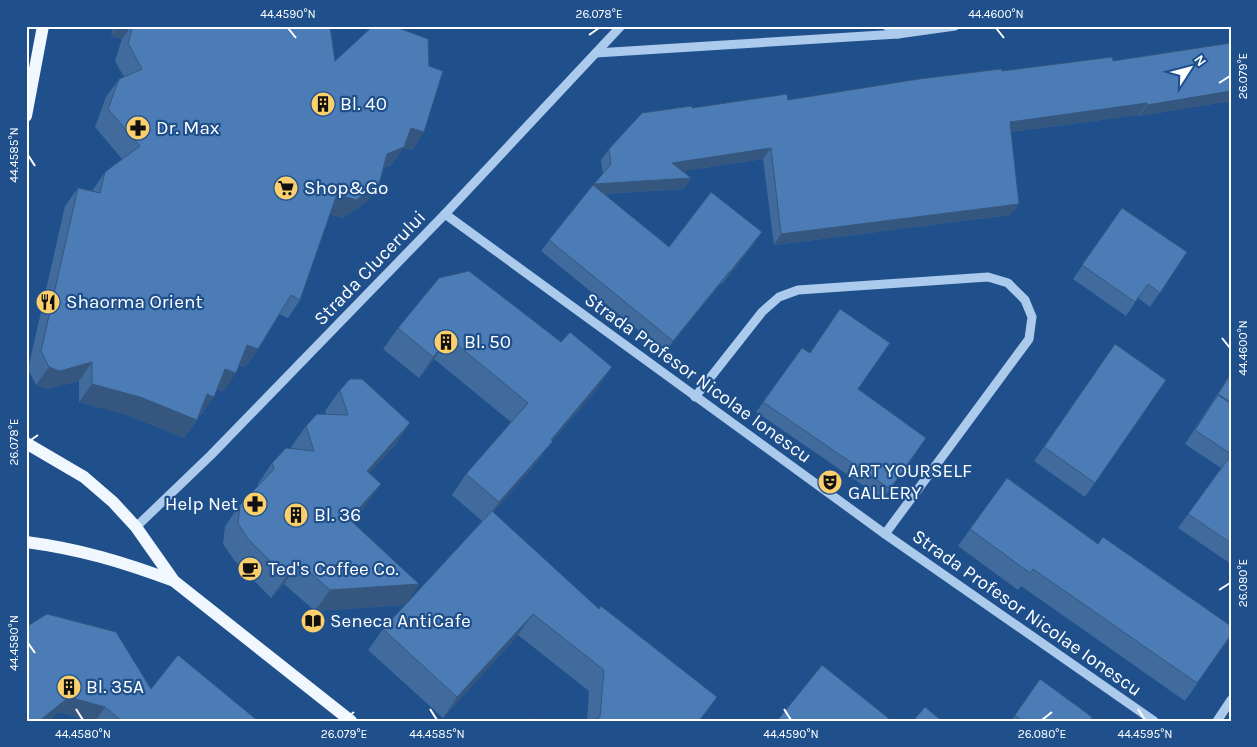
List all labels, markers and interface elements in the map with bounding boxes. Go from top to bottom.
text: 44.4590°N [260,7,316,21]
text: 26.078°E [576,7,622,21]
text: 44.4600°N [968,7,1024,21]
north arrow [1164,42,1214,92]
text: N [1190,52,1210,70]
text: 26.079°E [1236,53,1250,99]
building icon: Bl. 40 [310,91,336,117]
place label: Bl. 40 [340,93,387,115]
pharmacy icon: Dr. Max [125,115,151,141]
place label: Dr. Max [156,117,220,139]
text: 44.4585°N [7,127,21,183]
supermarket icon: Shop&Go [273,175,299,201]
place label: Shop&Go [304,177,388,199]
street label: Strada Clucerului [310,206,430,330]
street label: Strada Profesor Nicolae Ionescu [580,288,816,468]
restaurant icon: Shaorma Orient [35,289,61,315]
place label: Shaorma Orient [66,291,203,313]
text: 44.4600°N [1236,320,1250,376]
building icon: Bl. 50 [433,329,459,355]
place label: Bl. 50 [464,331,511,353]
text: 26.078°E [7,419,21,465]
place label: ART YOURSELF GALLERY [848,460,972,504]
theatre icon: ART YOURSELF GALLERY [817,469,843,495]
pharmacy icon: Help Net [242,491,268,517]
place label: Help Net [165,493,238,515]
building icon: Bl. 36 [283,502,309,528]
place label: Bl. 36 [314,504,361,526]
street label: Strada Profesor Nicolae Ionescu [908,525,1146,701]
cafe icon: Ted's Coffee Co. [237,556,263,582]
place label: Ted's Coffee Co. [268,558,399,580]
text: 26.080°E [1236,559,1250,607]
library icon: Seneca AntiCafe [300,608,326,634]
place label: Seneca AntiCafe [330,610,471,632]
text: 44.4580°N [7,615,21,671]
building icon: Bl. 35A [56,674,82,700]
place label: Bl. 35A [86,676,144,698]
text: 44.4580°N [55,727,111,741]
text: 26.079°E [321,727,367,741]
text: 44.4585°N [409,727,465,741]
text: 44.4590°N [763,727,819,741]
text: 26.080°E [1018,727,1066,741]
text: 44.4595°N [1117,727,1173,741]

